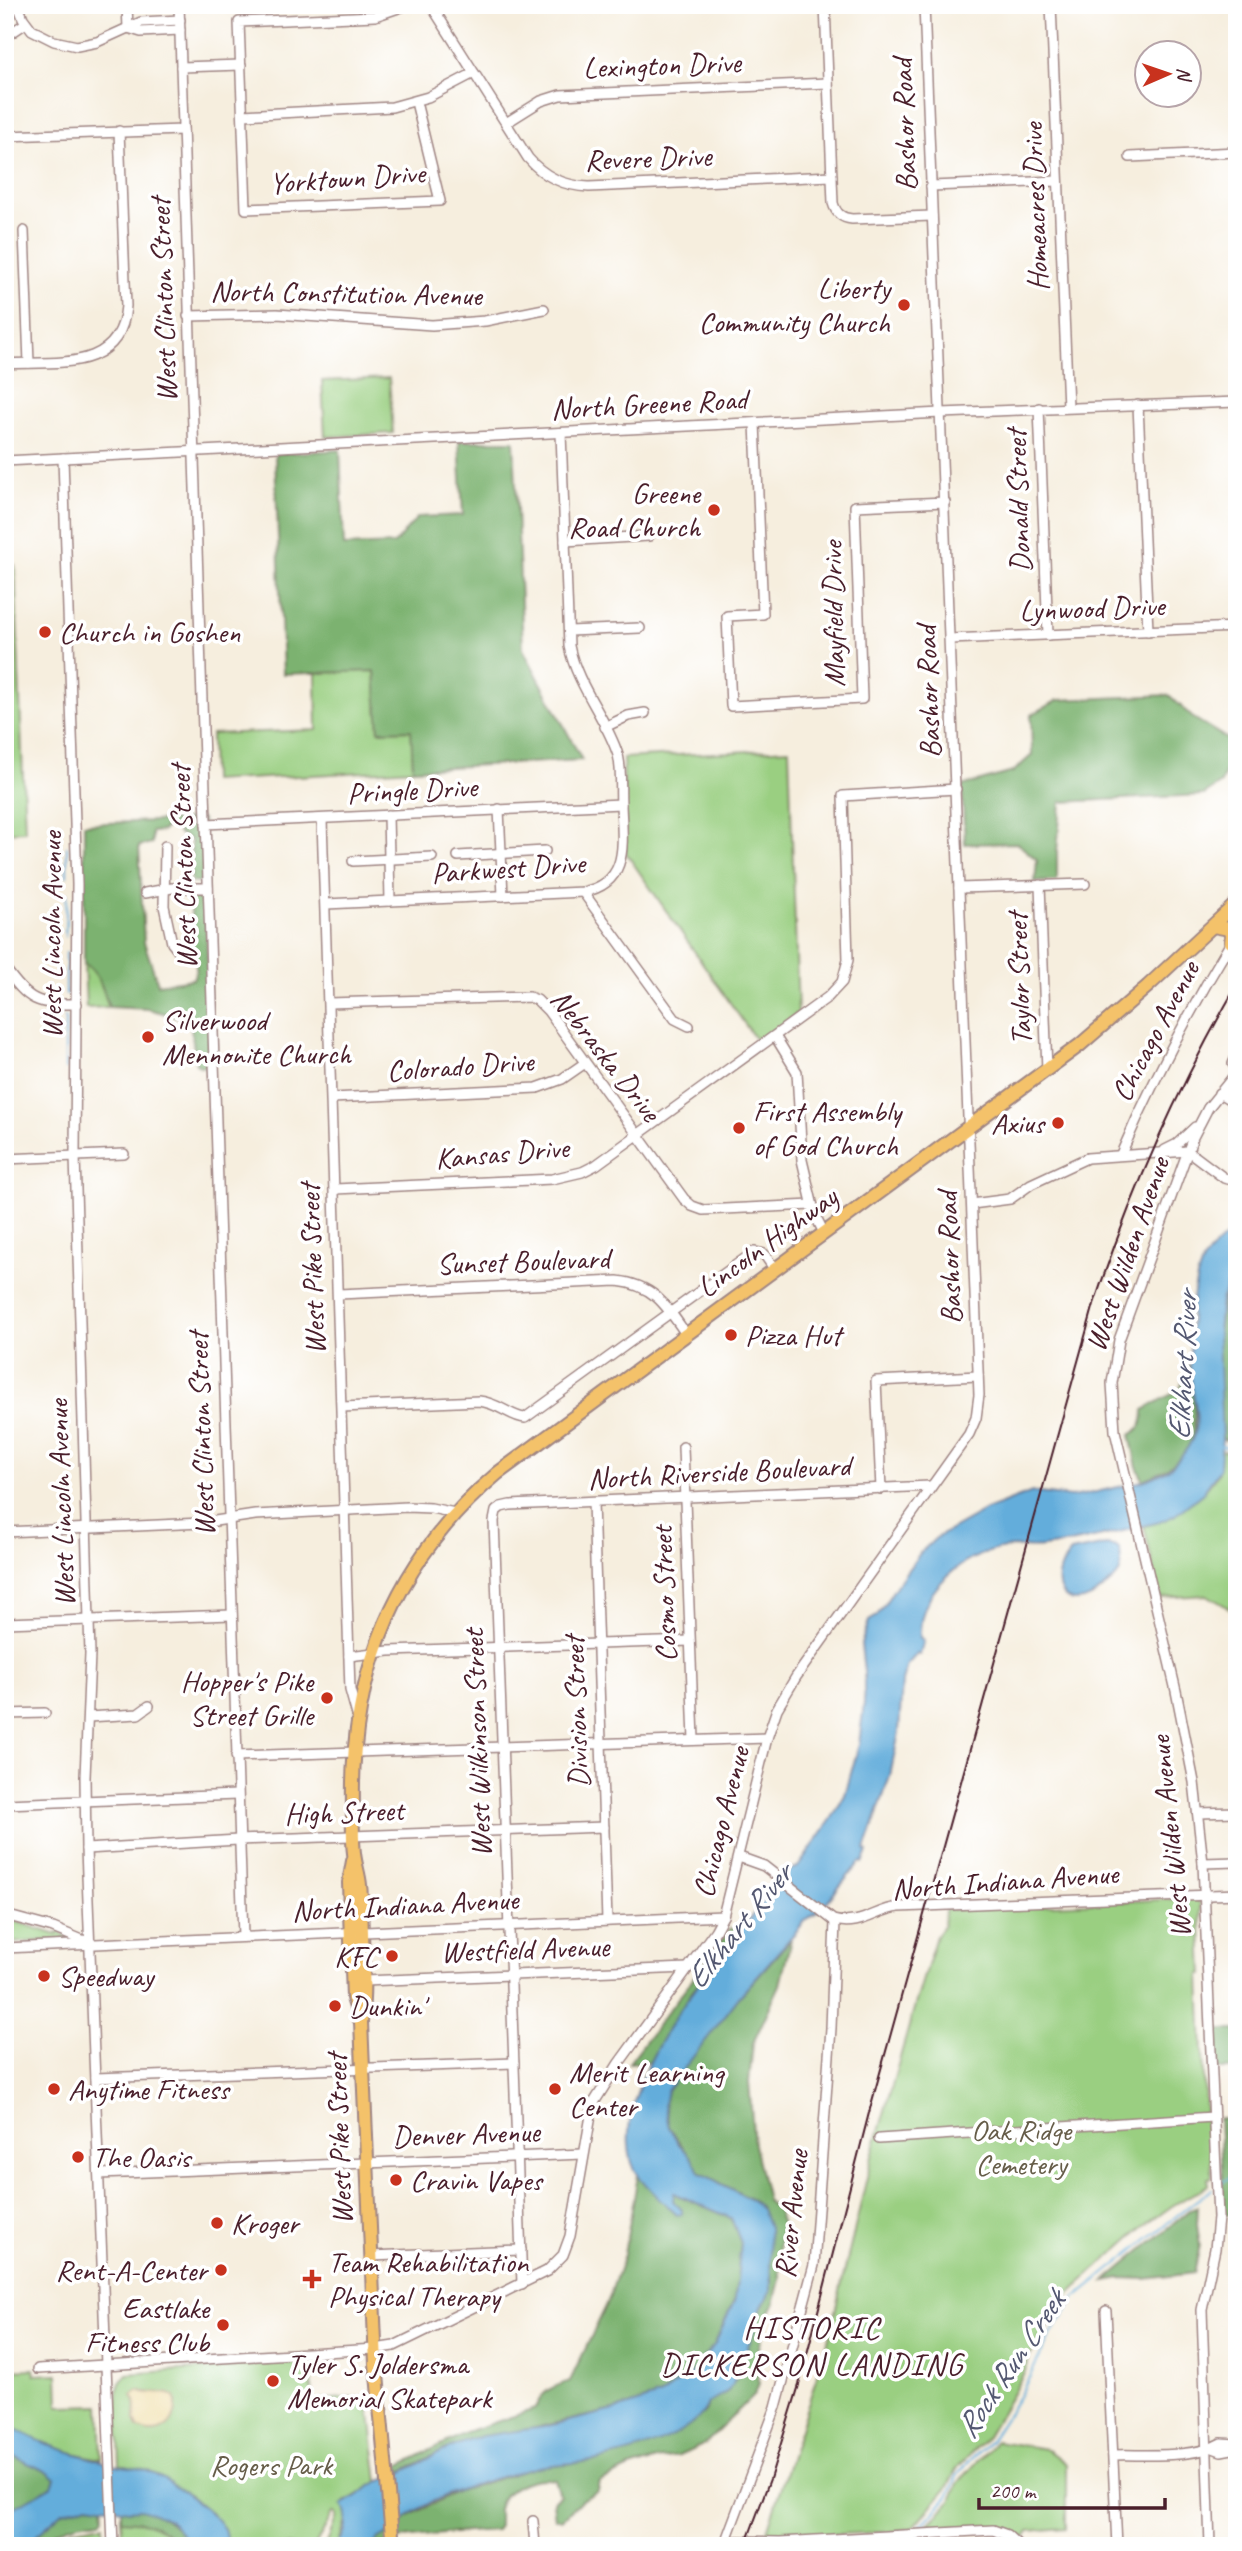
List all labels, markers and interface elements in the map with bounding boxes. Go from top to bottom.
north arrow [1134,38,1204,108]
street label: Lexington Drive [583,43,744,87]
street label: Bashor Road [883,54,925,192]
text: N [1172,67,1196,83]
street label: Homeacres Drive [1013,120,1057,292]
street label: Revere Drive [584,137,714,179]
street label: Yorktown Drive [268,153,428,202]
street label: West Clinton Street [140,193,186,403]
place label: Liberty Community Church [699,269,893,341]
street label: North Constitution Avenue [210,272,484,314]
marker: Liberty Community Church [896,297,912,313]
street label: North Greene Road [550,380,752,428]
street label: Donald Street [996,425,1039,573]
place label: Greene Road Church [568,474,702,546]
marker: Greene Road Church [706,502,722,518]
street label: Mayfield Drive [813,539,853,687]
street label: Lynwood Drive [1019,586,1167,630]
place label: Church in Goshen [59,613,241,651]
street label: Bashor Road [907,621,949,759]
marker: Church in Goshen [37,624,53,640]
street label: West Clinton Street [160,760,206,970]
street label: Pringle Drive [346,768,480,812]
street label: West Lincoln Avenue [32,829,70,1038]
street label: Parkwest Drive [430,844,588,892]
street label: Taylor Street [998,908,1040,1046]
street label: Chicago Avenue [1102,952,1209,1108]
street label: Nebraska Drive [542,981,671,1131]
place label: Silverwood Mennonite Church [162,1001,352,1073]
marker: Silverwood Mennonite Church [140,1029,156,1045]
street label: Colorado Drive [385,1042,537,1090]
place label: First Assembly of God Church [753,1092,904,1164]
place label: Axius [991,1104,1047,1142]
marker: Axius [1050,1115,1066,1131]
marker: First Assembly of God Church [731,1120,747,1136]
street label: Kansas Drive [434,1128,573,1178]
street label: West Wilden Avenue [1076,1150,1179,1356]
street label: Lincoln Highway [689,1177,846,1306]
street label: West Pike Street [290,1179,334,1355]
street label: Bashor Road [928,1187,970,1325]
street label: Sunset Boulevard [436,1239,614,1283]
water label: Elkhart River [1158,1286,1207,1441]
place label: Pizza Hut [745,1316,845,1354]
street label: West Clinton Street [178,1327,224,1537]
marker: Pizza Hut [723,1327,739,1343]
street label: West Lincoln Avenue [38,1397,84,1607]
street label: North Riverside Boulevard [587,1446,855,1498]
street label: Cosmo Street [643,1522,685,1663]
street label: West Wilkinson Street [454,1625,500,1857]
street label: Division Street [554,1631,598,1789]
place label: Hopper's Pike Street Grille [181,1662,315,1734]
marker: Hopper's Pike Street Grille [319,1690,335,1706]
street label: West Wilden Avenue [1140,1732,1199,1940]
street label: Chicago Avenue [684,1741,759,1901]
street label: High Street [284,1791,407,1833]
water label: Elkhart River [676,1852,804,1997]
street label: North Indiana Avenue [891,1854,1122,1908]
street label: North Indiana Avenue [291,1880,521,1930]
street label: Westfield Avenue [440,1927,612,1971]
place label: KFC [334,1937,382,1975]
marker: KFC [384,1948,400,1964]
place label: Speedway [58,1957,156,1995]
marker: Speedway [36,1968,52,1984]
place label: Dunkin' [349,1987,430,2025]
marker: Dunkin' [327,1998,343,2014]
street label: West Pike Street [317,2049,361,2225]
place label: Merit Learning Center [569,2053,726,2125]
place label: Anytime Fitness [68,2070,231,2108]
marker: Anytime Fitness [46,2081,62,2097]
marker: Merit Learning Center [547,2081,563,2097]
park label: Oak Ridge Cemetery [971,2111,1073,2183]
street label: Denver Avenue [392,2112,543,2156]
place label: The Oasis [92,2138,193,2176]
street label: River Avenue [765,2146,817,2280]
marker: The Oasis [70,2149,86,2165]
place label: Cravin Vapes [410,2161,544,2199]
marker: Cravin Vapes [388,2172,404,2188]
place label: Kroger [231,2204,301,2242]
marker: Kroger [209,2215,225,2231]
place label: Team Rehabilitation Physical Therapy [328,2243,530,2315]
place label: Rent-A-Center [56,2251,209,2289]
marker: Rent-A-Center [213,2262,229,2278]
marker: Team Rehabilitation Physical Therapy [302,2269,322,2289]
water label: Rock Run Creek [946,2279,1077,2446]
place label: Eastlake Fitness Club [85,2289,211,2361]
district label: HISTORIC DICKERSON LANDING [660,2307,965,2385]
marker: Eastlake Fitness Club [215,2317,231,2333]
place label: Tyler S. Joldersma Memorial Skatepark [287,2345,493,2417]
marker: Tyler S. Joldersma Memorial Skatepark [265,2373,281,2389]
park label: Rogers Park [210,2446,334,2484]
scale bar [979,2467,1165,2511]
text: 200 m [990,2478,1037,2504]

